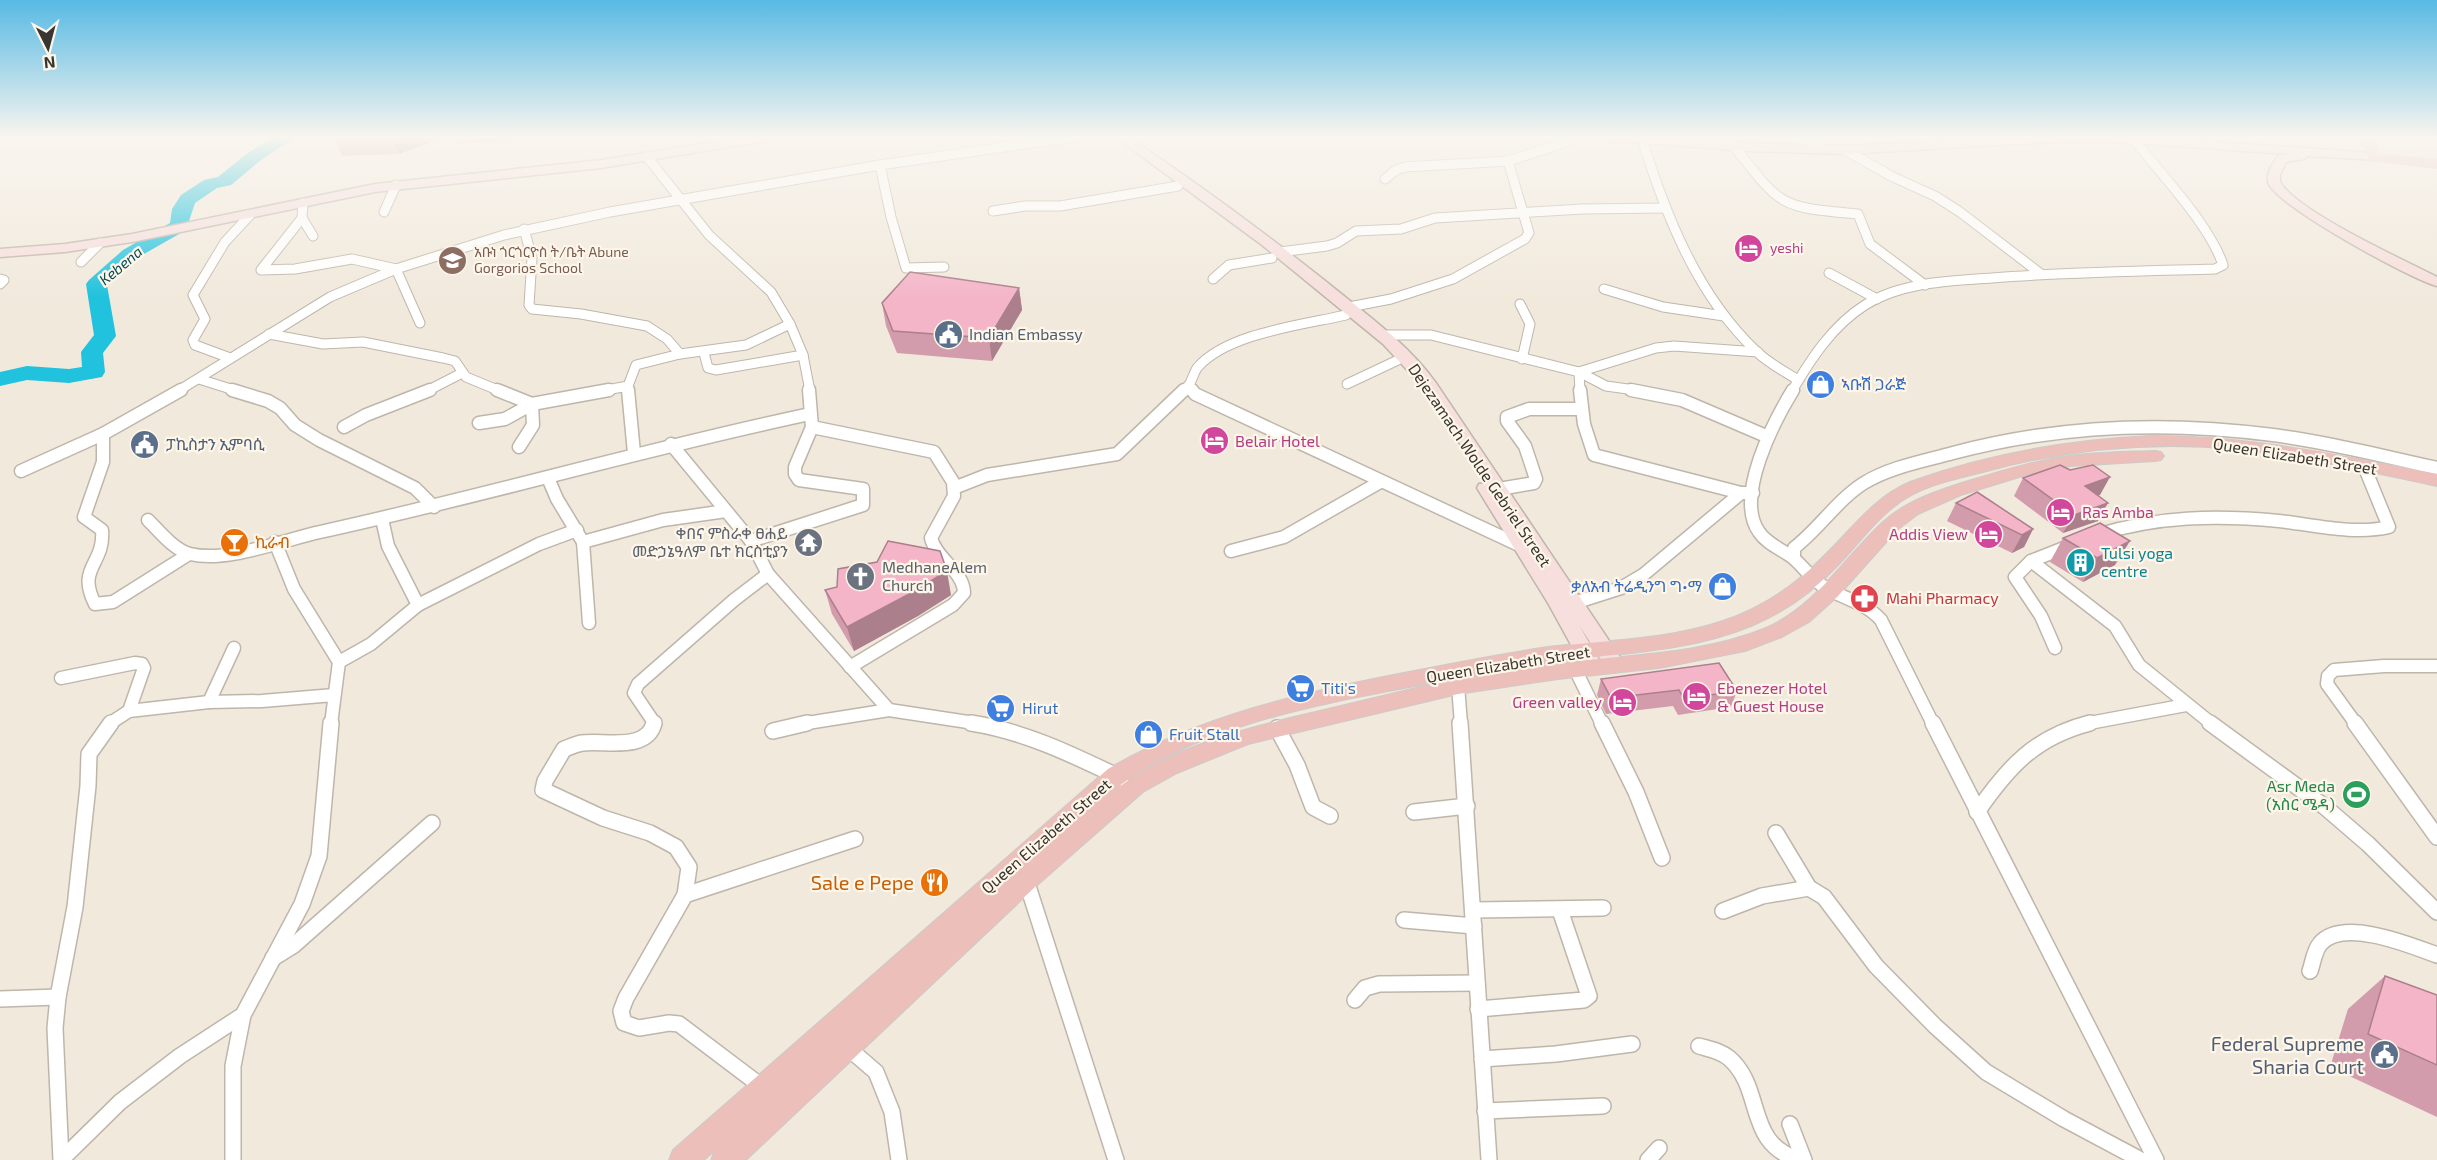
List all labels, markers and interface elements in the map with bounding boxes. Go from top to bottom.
north arrow [18,18,78,78]
text: N [43,53,56,73]
hotel icon: yeshi [1733,232,1765,264]
place label: yeshi [1770,239,1804,256]
water label: Kebena [95,242,146,288]
place label: አቡነ ጎርጎርዮስ ት/ቤት Abune Gorgorios School [474,243,629,276]
school or university icon: አቡነ ጎርጎርዮስ ት/ቤት Abune Gorgorios School [437,244,469,276]
public building icon: Indian Embassy [932,318,964,350]
place label: Indian Embassy [969,324,1083,343]
street label: Dejezamach Wolde Gebriel Street [1404,359,1556,571]
shop icon: ኣቡሽ ጋራጅ [1804,368,1836,400]
place label: ኣቡሽ ጋራጅ [1841,374,1906,393]
hotel icon: Belair Hotel [1198,425,1230,457]
public building icon: ፓኪስታን ኢምባሲ [129,428,161,460]
place label: Belair Hotel [1235,431,1320,450]
street label: Queen Elizabeth Street [2212,433,2378,479]
place label: ፓኪስታን ኢምባሲ [166,434,265,453]
hotel icon: Ras Amba [2045,496,2077,528]
place label: Ras Amba [2082,502,2154,521]
hotel icon: Addis View [1973,518,2005,550]
place label: ቀበና ምስራቀ ፀሐይ መድኃኔዓለም ቤተ ክርስቲያን [632,523,788,560]
place label: Addis View [1889,524,1968,543]
bar icon: ኪራብ [218,526,250,558]
temple icon: ቀበና ምስራቀ ፀሐይ መድኃኔዓለም ቤተ ክርስቲያን [793,526,825,558]
place label: ኪራብ [255,532,290,551]
place label: Tulsi yoga centre [2101,543,2173,580]
building icon: Tulsi yoga centre [2064,546,2096,578]
place label: MedhaneAlem Church [882,557,987,594]
church icon: MedhaneAlem Church [845,560,877,592]
shop icon: ቃለአብ ትሬዲንግ ግ•ማ [1707,570,1739,602]
place label: ቃለአብ ትሬዲንግ ግ•ማ [1571,576,1702,595]
pharmacy icon: Mahi Pharmacy [1849,582,1881,614]
place label: Mahi Pharmacy [1886,588,1999,607]
street label: Queen Elizabeth Street [1425,641,1591,687]
supermarket icon: Titi's [1284,672,1316,704]
place label: Titi's [1321,678,1356,697]
place label: Ebenezer Hotel & Guest House [1717,678,1827,715]
hotel icon: Ebenezer Hotel & Guest House [1680,681,1712,713]
hotel icon: Green valley [1607,686,1639,718]
supermarket icon: Hirut [985,692,1017,724]
place label: Green valley [1512,692,1603,711]
place label: Hirut [1022,698,1058,717]
shop icon: Fruit Stall [1132,718,1164,750]
place label: Fruit Stall [1169,724,1240,743]
street label: Queen Elizabeth Street [977,774,1115,898]
place label: Asr Meda (አስር ሜዳ) [2266,776,2335,813]
sports icon: Asr Meda (አስር ሜዳ) [2340,779,2372,811]
restaurant icon: Sale e Pepe [919,867,951,899]
place label: Sale e Pepe [811,870,914,894]
place label: Federal Supreme Sharia Court [2211,1031,2364,1078]
public building icon: Federal Supreme Sharia Court [2369,1039,2401,1071]

